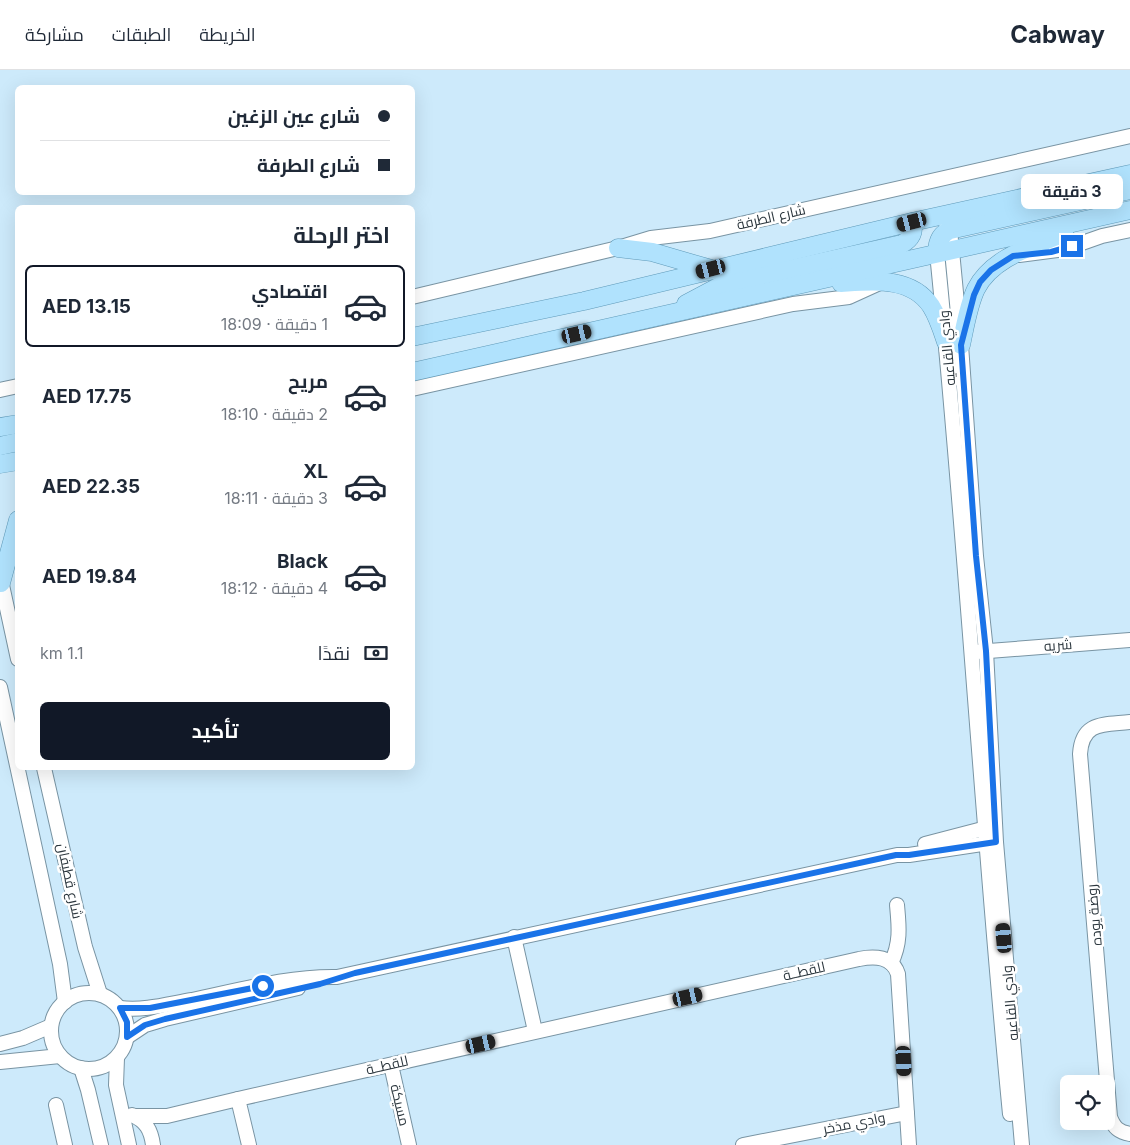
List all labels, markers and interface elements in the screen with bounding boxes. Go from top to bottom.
text: Cabway [1010,20,1105,49]
text: مشاركة [25,24,84,45]
text: الطبقات [112,24,171,45]
text: الخريطة [199,24,256,45]
text: شارع عين الزغين [228,105,360,128]
text: شارع الطرفة [257,154,360,177]
callout: 3 دقيقة [1021,174,1123,208]
text: 3 دقيقة [1042,181,1102,201]
street label: شارع الطرفة [735,200,807,234]
car [895,211,928,233]
text: اختر الرحلة [293,222,390,248]
route end [1061,235,1083,257]
car [694,258,727,280]
text: اقتصادي [252,280,328,303]
icon: car [343,284,388,329]
text: AED 13.15 [42,295,131,318]
street label: وادي القاعيه [935,309,962,387]
text: 1 دقيقة · 18:09 [221,314,328,334]
car [560,323,593,345]
text: مريح [288,370,328,393]
icon: car [343,374,388,419]
text: AED 17.75 [42,385,132,408]
text: 2 دقيقة · 18:10 [221,404,328,424]
text: XL [303,460,328,483]
icon: car [343,464,388,509]
text: AED 22.35 [42,475,140,498]
text: 3 دقيقة · 18:11 [224,488,328,508]
text: Black [277,550,328,573]
icon: car [343,554,388,599]
text: AED 19.84 [42,565,137,588]
text: 4 دقيقة · 18:12 [221,578,328,598]
street label: شريه [1043,635,1073,654]
icon: cash [362,639,390,667]
text: نقدًا [318,642,350,665]
text: 1.1 km [40,643,84,663]
button: تأكيد [40,702,390,760]
street label: شارع قطيفان [53,842,87,920]
street label: روضة يوده [1082,884,1105,946]
car [995,922,1012,954]
street label: للقطــة [781,957,827,984]
street label: وادي القاعيه [998,964,1025,1042]
route start [252,975,274,997]
car [671,986,704,1008]
car [464,1033,497,1055]
car [895,1046,912,1076]
street label: للقطــة [364,1051,410,1078]
map controls [1060,1075,1115,1130]
button: locate [1060,1075,1115,1130]
street label: مسيكة [387,1082,414,1127]
street label: وادي مذخر [820,1108,887,1141]

